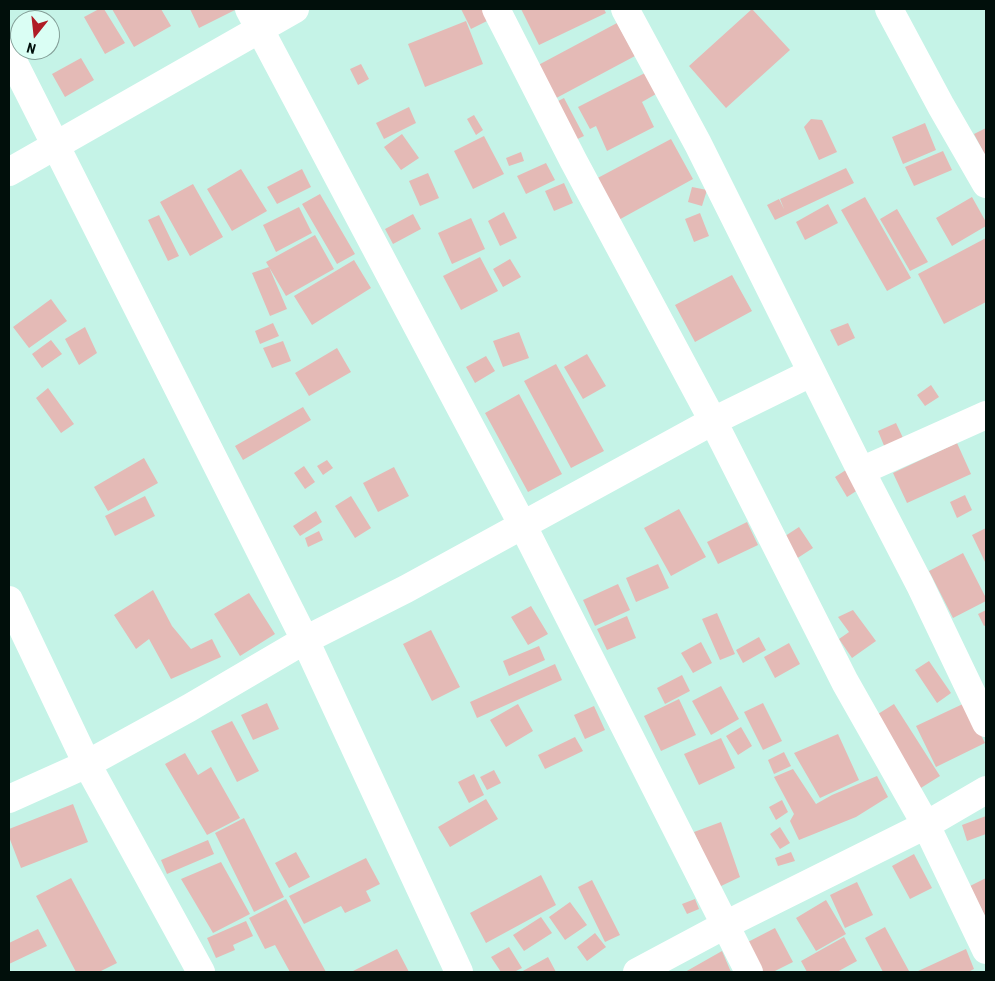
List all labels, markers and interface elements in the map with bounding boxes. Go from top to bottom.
north arrow [10,10,60,60]
text: N [25,40,37,57]

